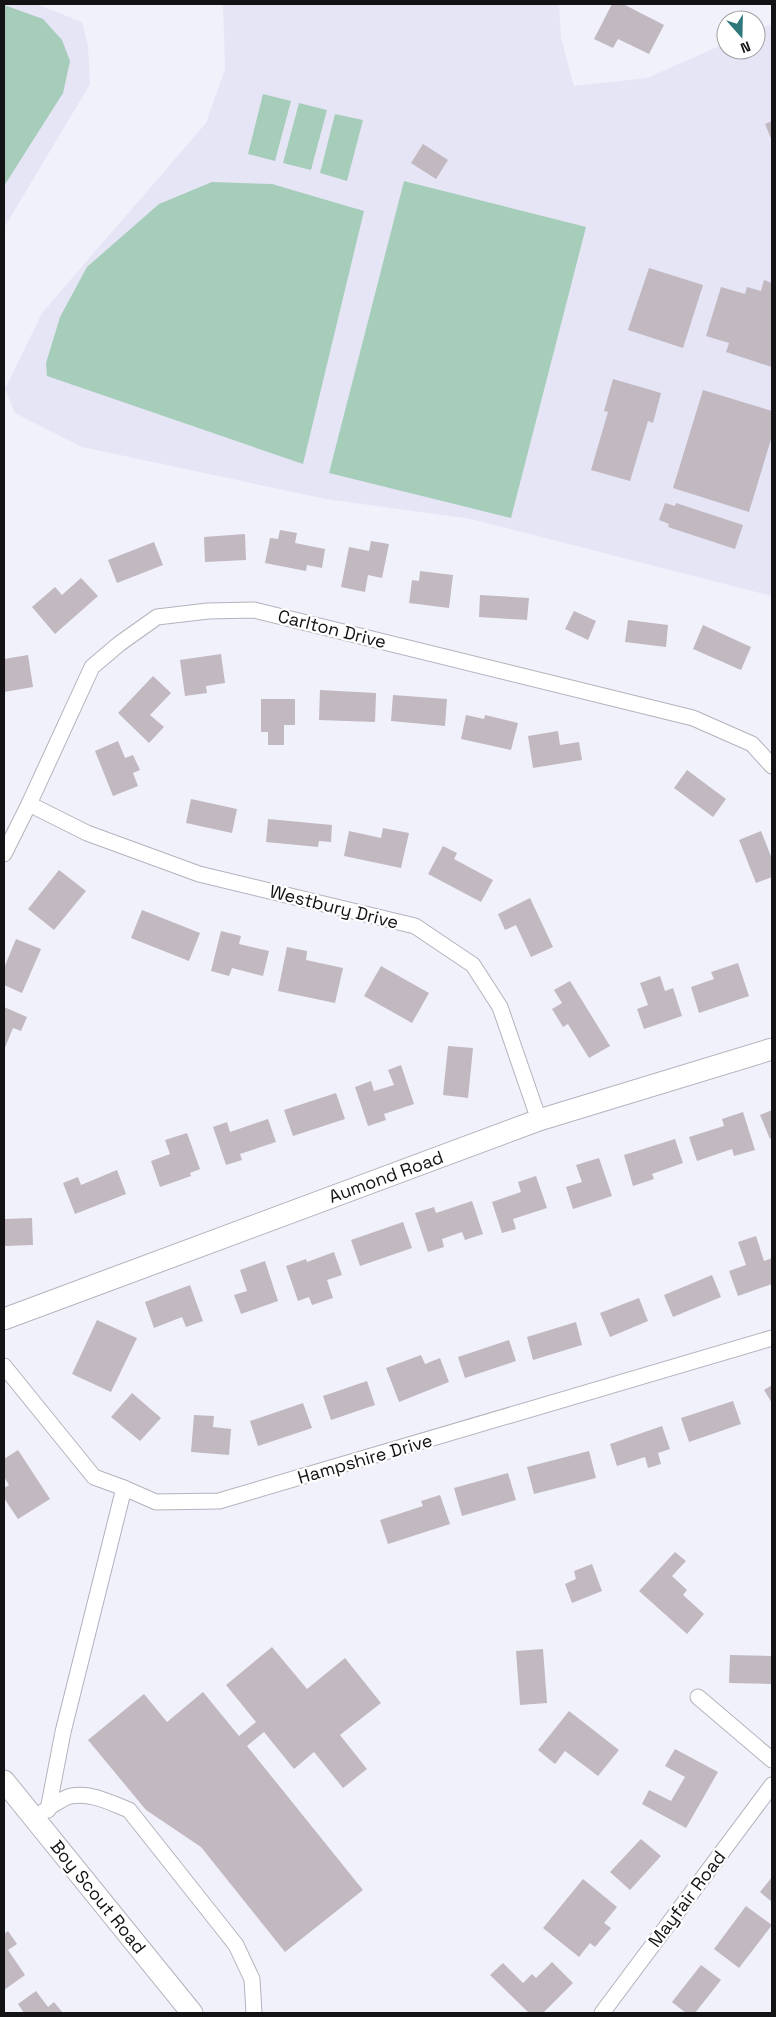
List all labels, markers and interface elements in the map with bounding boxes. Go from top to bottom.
north arrow [716,10,766,60]
text: N [738,37,753,57]
street label: Carlton Drive [276,604,389,653]
street label: Westbury Drive [267,879,401,934]
street label: Aumond Road [325,1145,446,1208]
street label: Hampshire Drive [295,1428,435,1489]
street label: Boy Scout Road [45,1835,151,1958]
street label: Mayfair Road [643,1846,730,1951]

